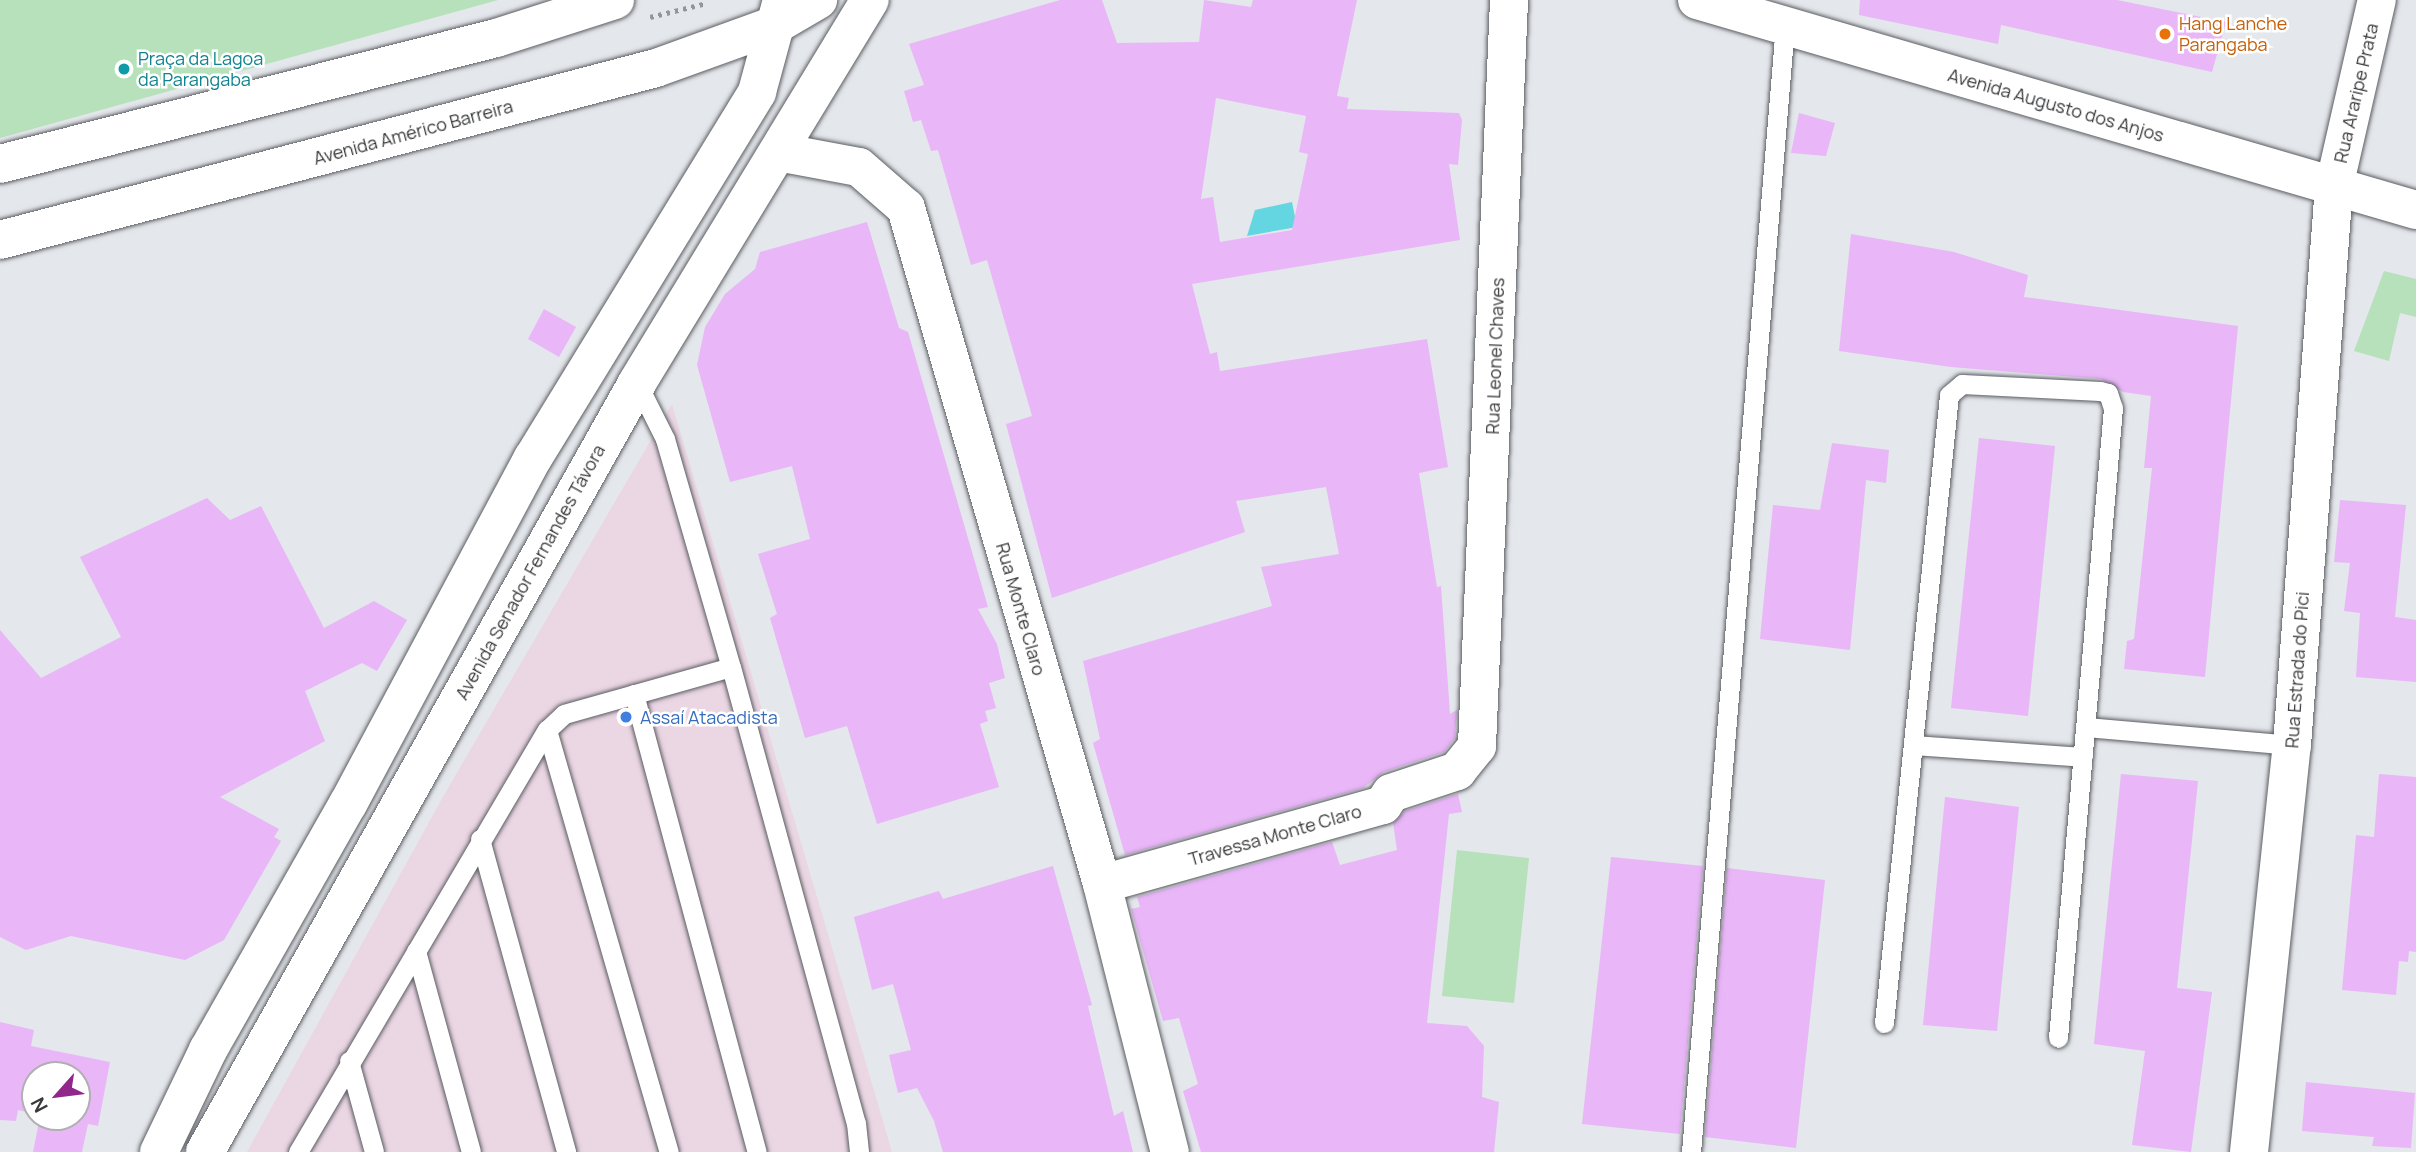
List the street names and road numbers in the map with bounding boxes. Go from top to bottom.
street label: Rua Araripe Prata [2329,21,2383,165]
street label: Avenida Augusto dos Anjos [1945,64,2167,146]
street label: Avenida Américo Barreira [311,95,515,169]
street label: Rua Leonel Chaves [1481,277,1509,435]
street label: Avenida Senador Fernandes Távora [451,441,609,703]
street label: Rua Monte Claro [992,540,1050,678]
street label: Rua Estrada do Pici [2281,591,2313,749]
street label: Travessa Monte Claro [1186,800,1364,870]

